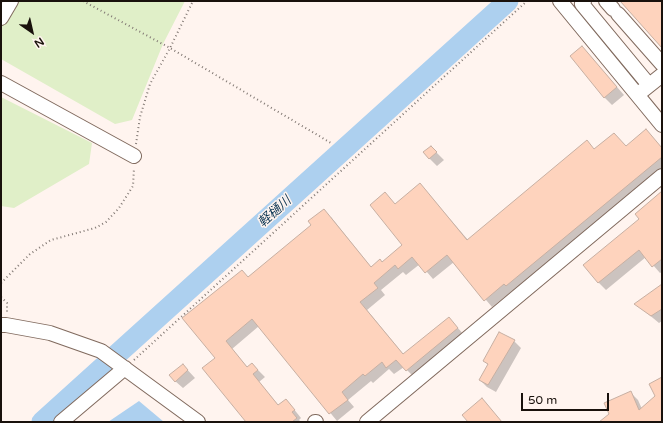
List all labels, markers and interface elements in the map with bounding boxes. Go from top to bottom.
north arrow [12,12,52,52]
text: N [32,35,46,50]
water label: 軽樋川 [255,193,295,231]
scale bar [523,385,611,411]
text: 50 m [528,393,557,407]

